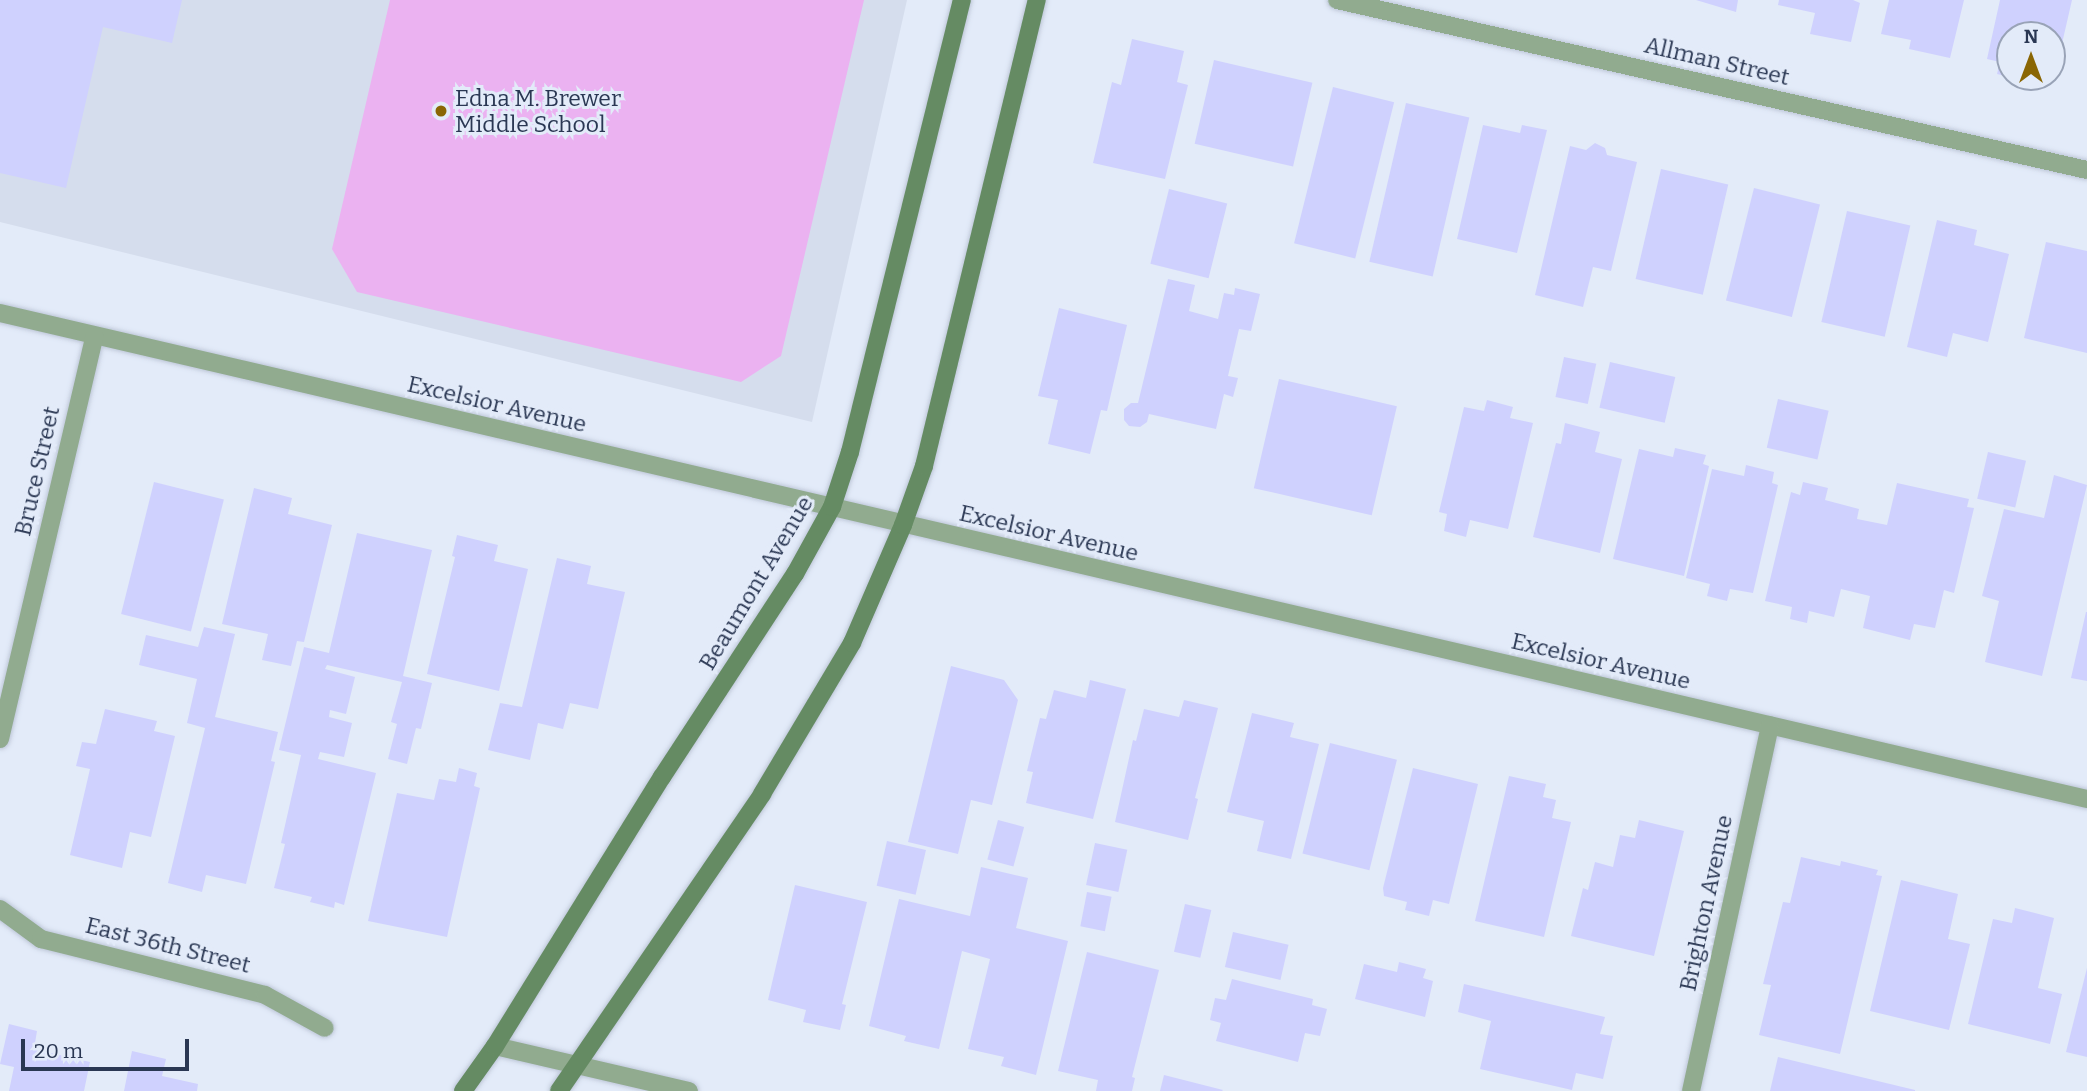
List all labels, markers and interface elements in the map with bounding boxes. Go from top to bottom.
north arrow [1996,21,2066,91]
text: N [2024,25,2038,48]
street label: Allman Street [1642,31,1792,91]
place label: Edna M. Brewer Middle School [455,84,621,138]
marker: Edna M. Brewer Middle School [433,103,449,119]
street label: Excelsior Avenue [405,370,589,438]
street label: Bruce Street [9,403,65,539]
street label: Beaumont Avenue [693,491,819,675]
street label: Excelsior Avenue [957,499,1141,567]
street label: Excelsior Avenue [1509,627,1693,695]
street label: Brighton Avenue [1674,812,1738,994]
street label: East 36th Street [83,911,253,979]
scale bar [24,1024,192,1068]
text: 20 m [34,1038,83,1064]

